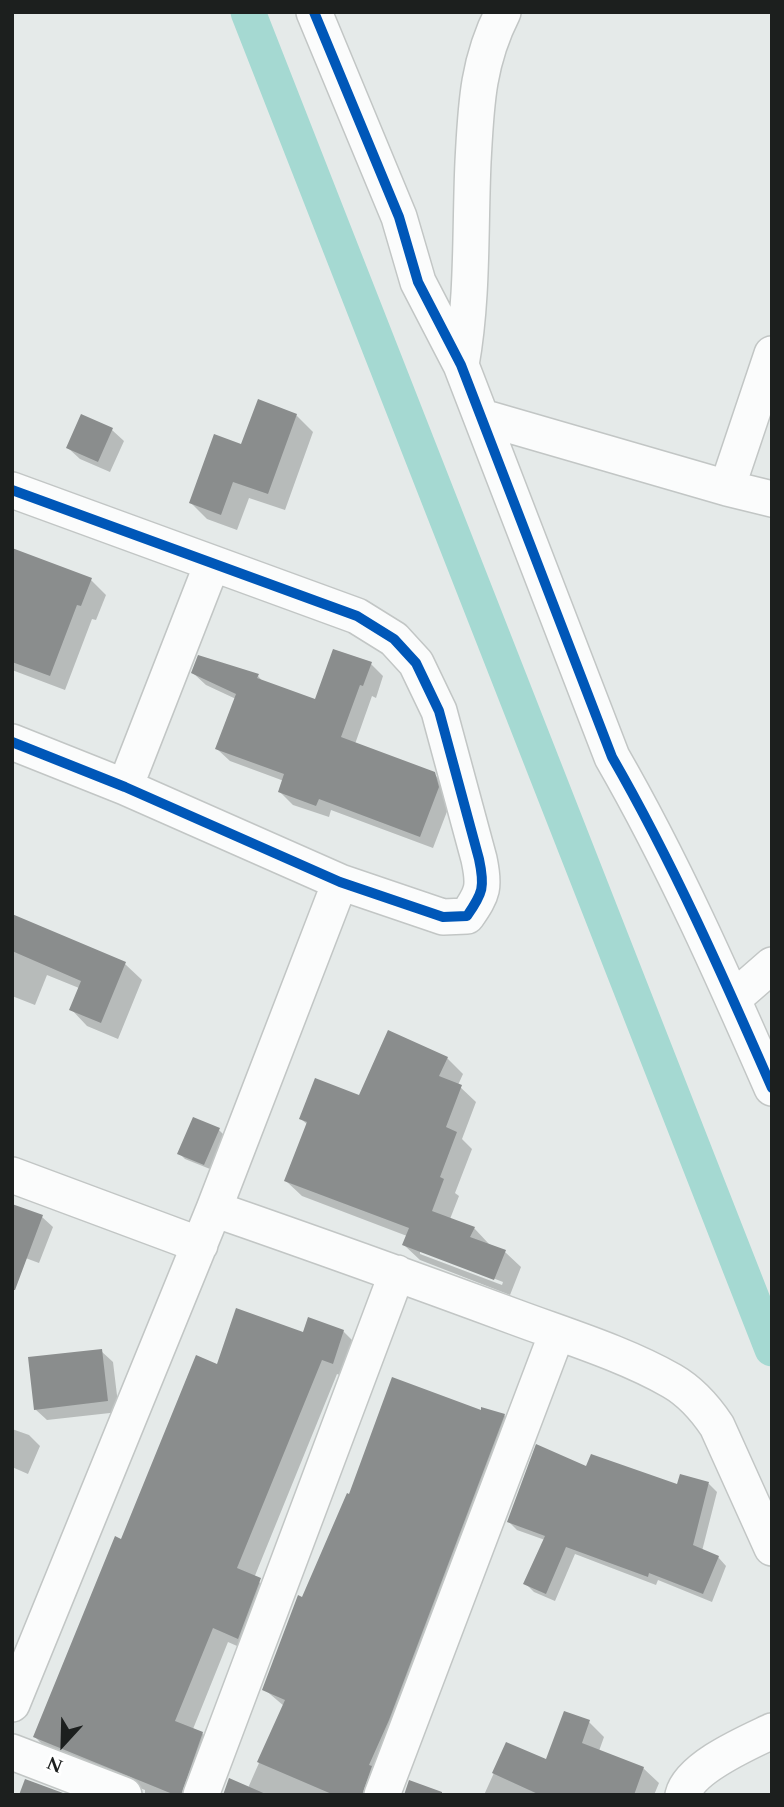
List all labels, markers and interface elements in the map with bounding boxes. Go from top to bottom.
north arrow [28,1709,98,1779]
text: N [42,1748,68,1780]

